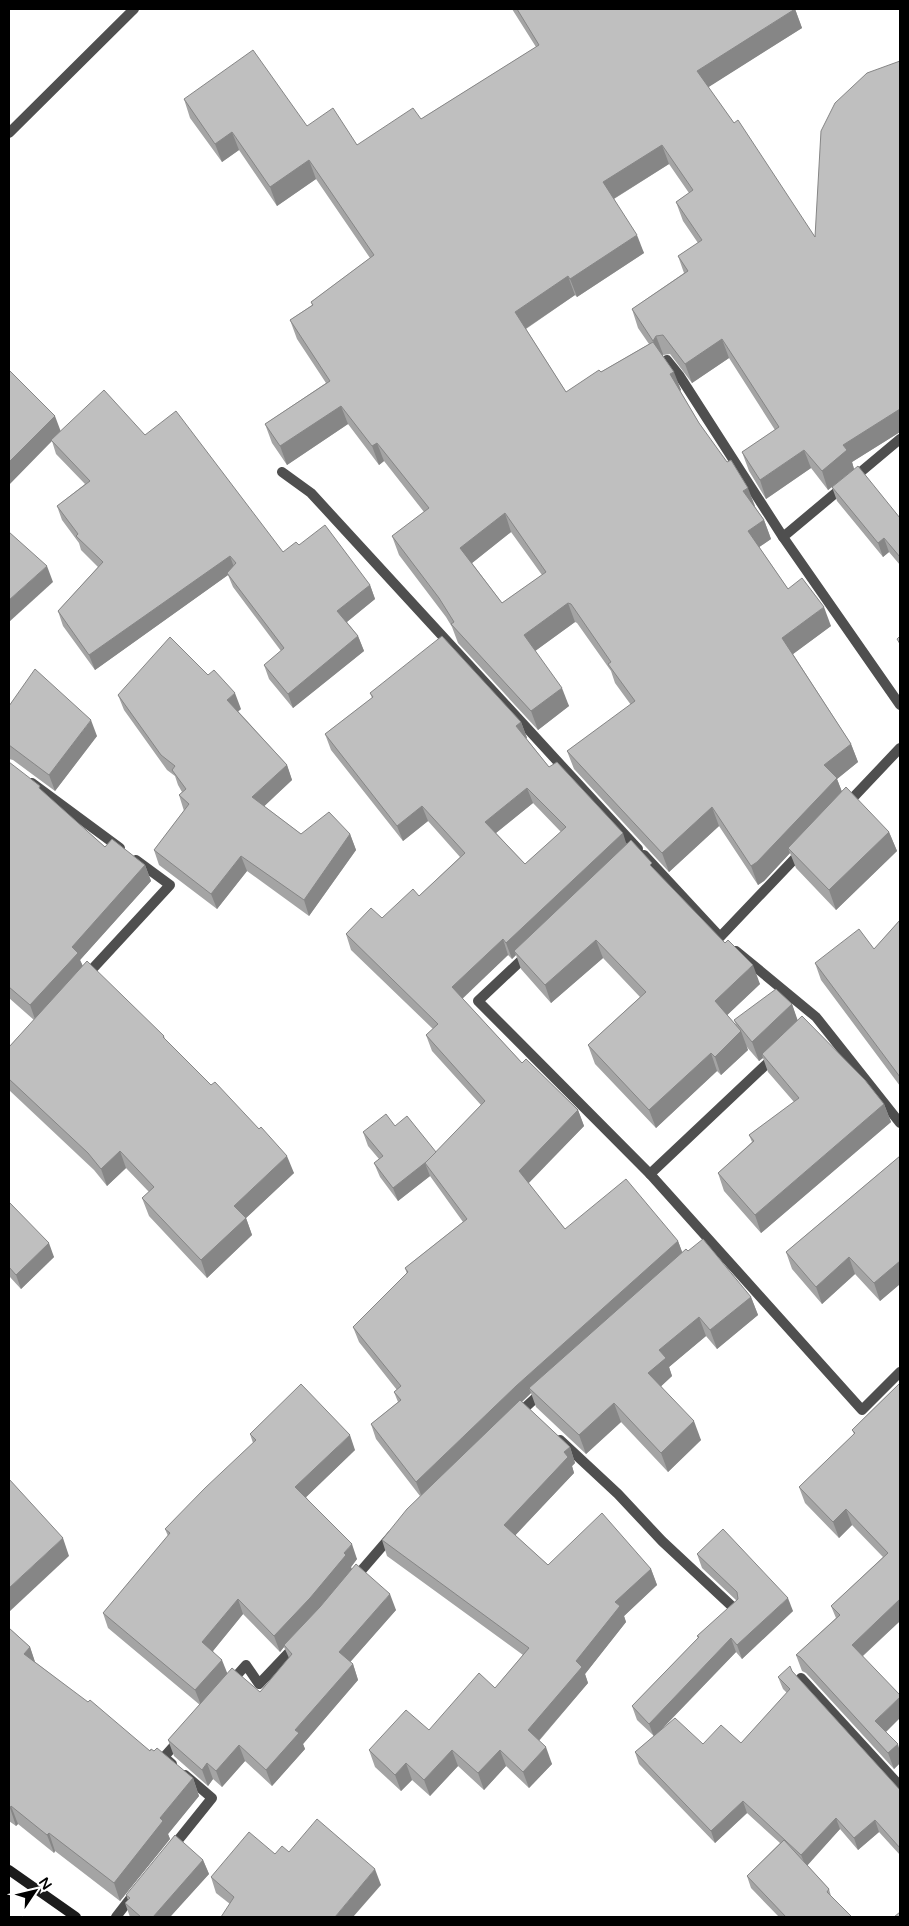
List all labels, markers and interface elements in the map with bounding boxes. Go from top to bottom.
north arrow [10,1866,60,1916]
text: N [35,1874,55,1893]

